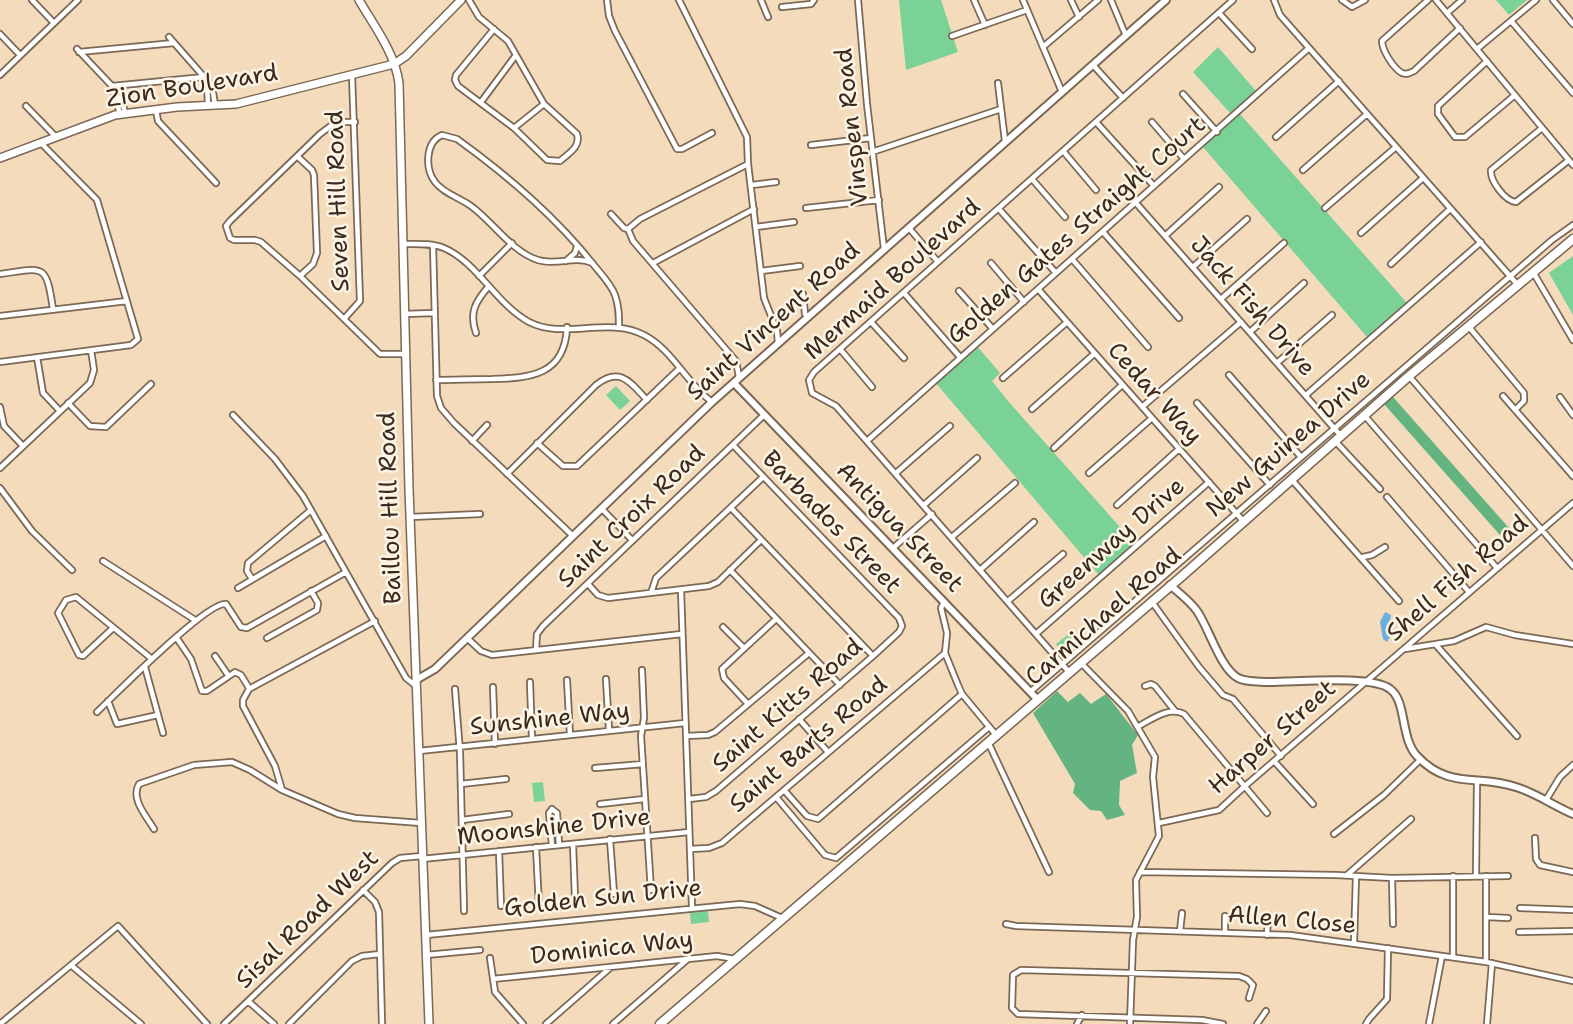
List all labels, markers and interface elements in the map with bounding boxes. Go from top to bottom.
street label: Vinspen Road [830,47,876,207]
street label: Zion Boulevard [104,59,280,115]
street label: Seven Hill Road [321,110,357,292]
street label: Golden Gates Straight Court [942,111,1212,351]
street label: Mermaid Boulevard [799,193,987,367]
street label: Jack Fish Drive [1183,231,1321,383]
street label: Saint Vincent Road [681,237,867,407]
street label: Cedar Way [1101,337,1207,451]
street label: New Guinea Drive [1201,366,1377,524]
street label: Baillou Hill Road [373,411,409,605]
street label: Saint Croix Road [552,439,712,595]
street label: Barbados Street [755,446,907,600]
street label: Antigua Street [830,457,968,599]
street label: Greenway Drive [1033,472,1191,616]
street label: Shell Fish Road [1381,510,1535,648]
street label: Carmichael Road [1020,542,1188,692]
street label: Saint Kitts Road [707,633,869,779]
street label: Saint Barts Road [724,671,894,819]
street label: Harper Street [1203,675,1343,801]
street label: Sunshine Way [469,697,631,743]
street label: Moonshine Drive [456,804,652,852]
street label: Sisal Road West [231,845,385,995]
street label: Golden Sun Drive [503,874,703,924]
street label: Allen Close [1227,901,1357,941]
street label: Dominica Way [529,926,695,972]

